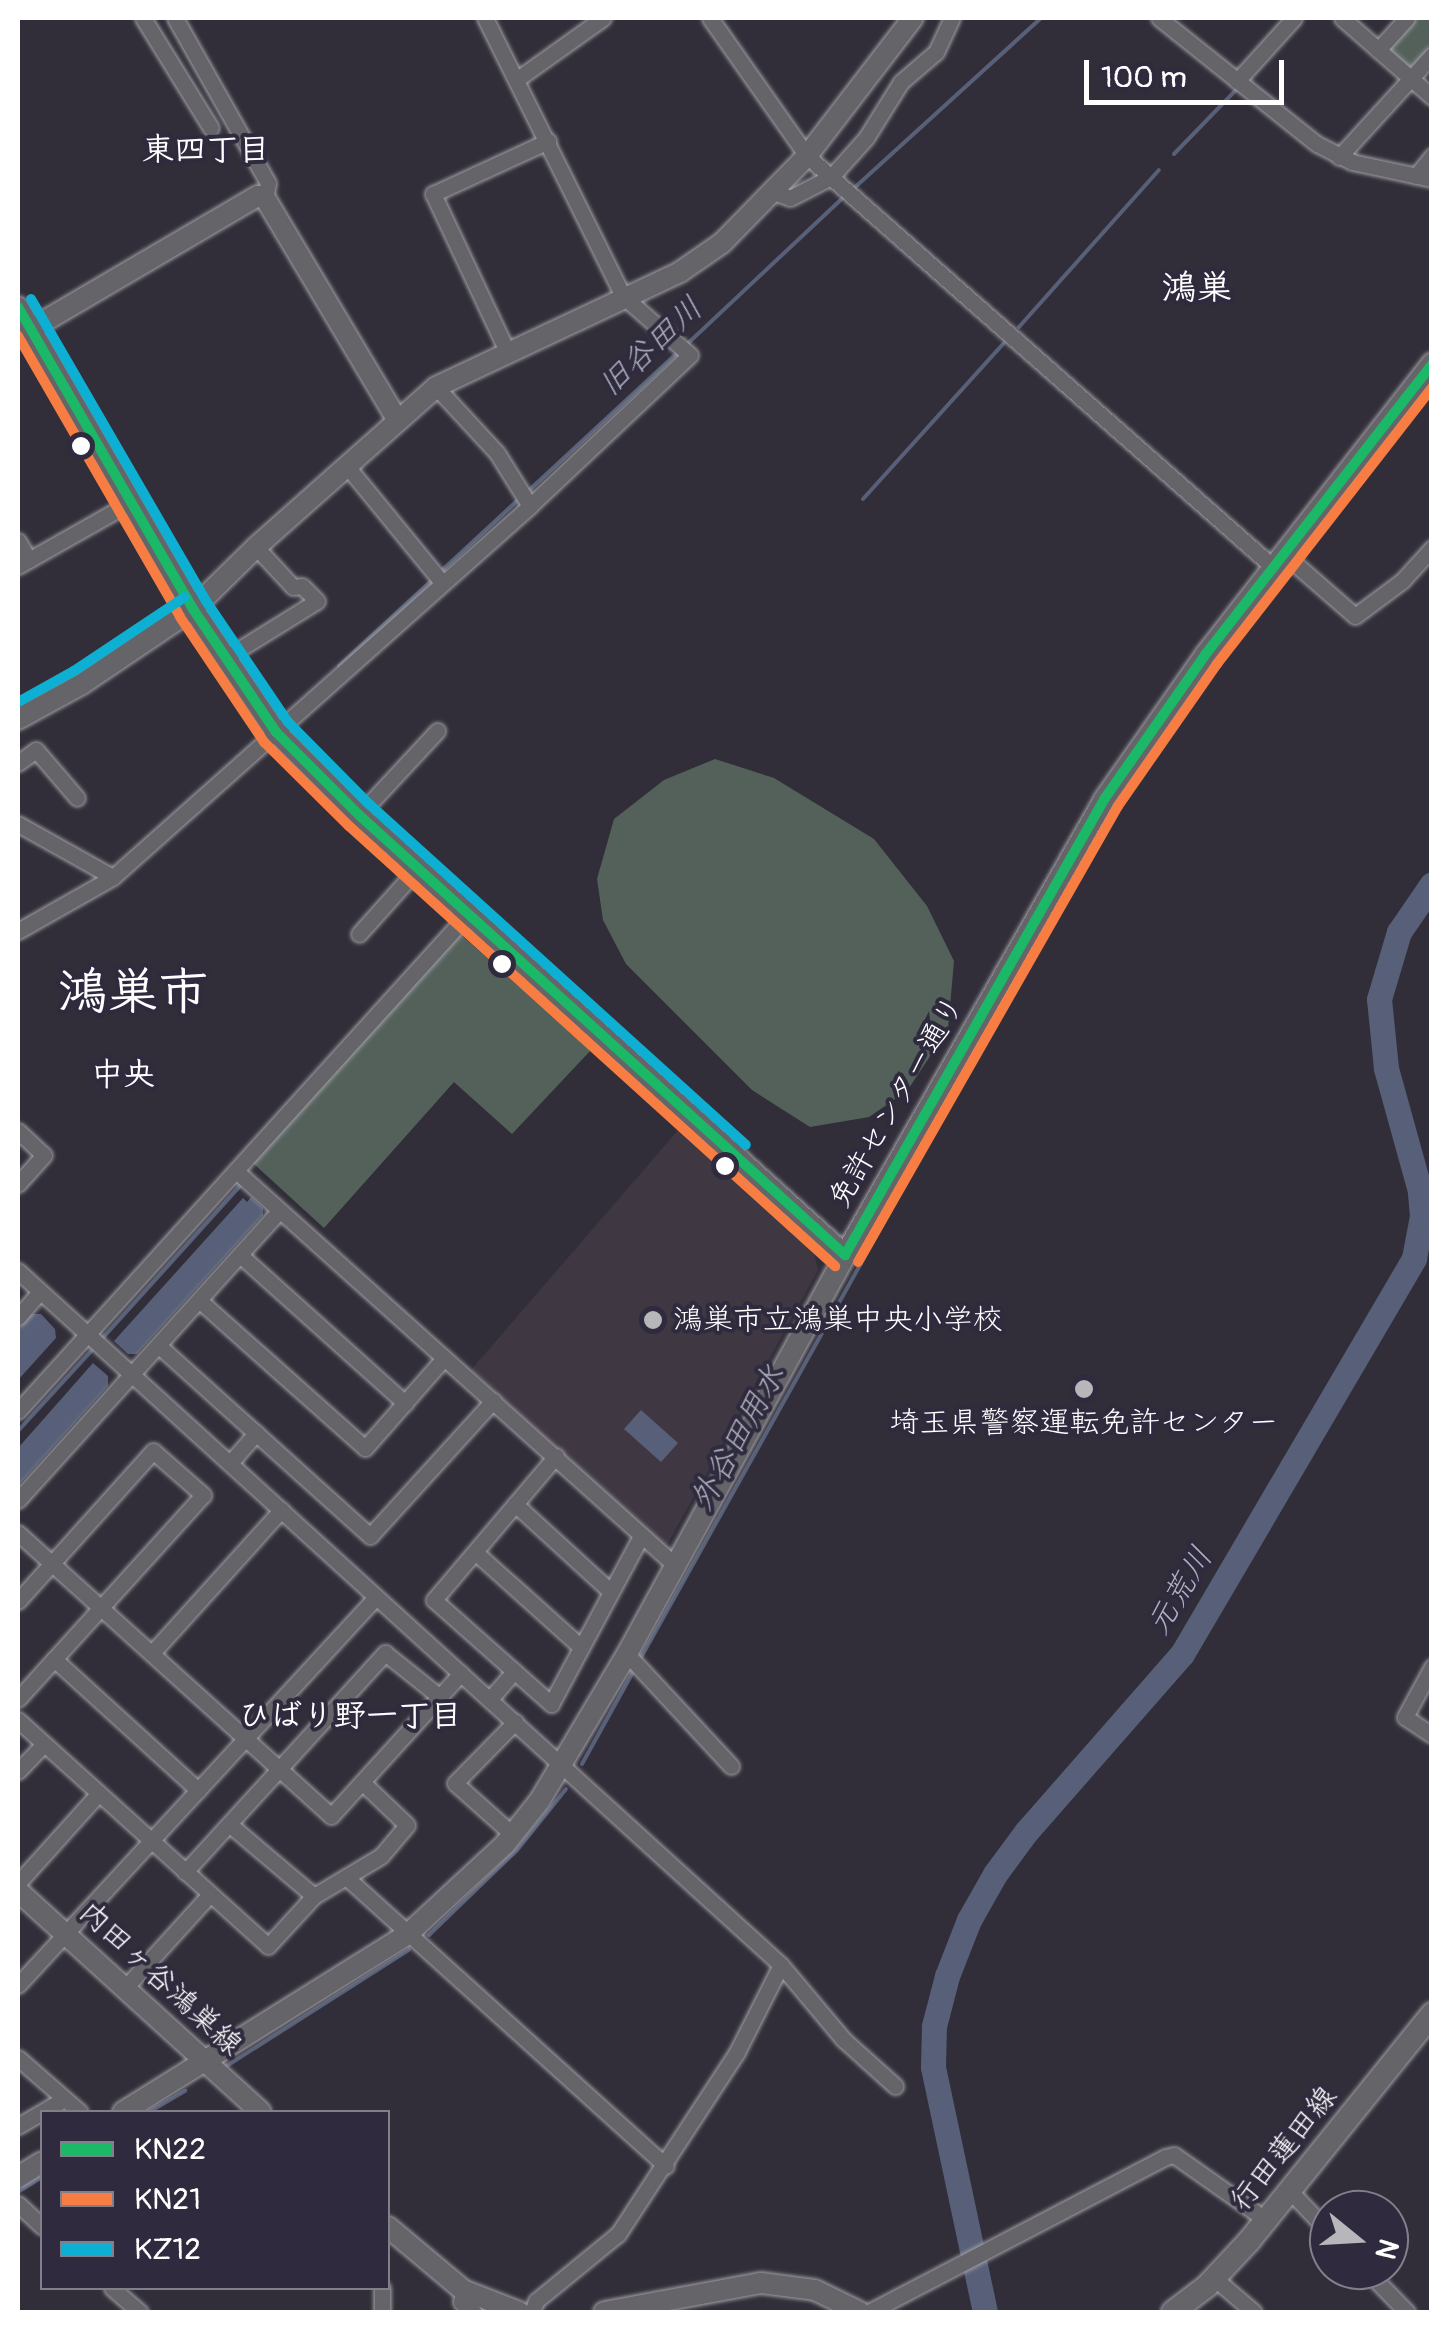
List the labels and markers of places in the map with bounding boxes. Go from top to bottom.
unlabelled marker [71,436,91,456]
unlabelled marker [492,954,512,974]
unlabelled marker [715,1156,735,1176]
place label: 鴻巣市立鴻巣中央小学校 [673,1302,1003,1338]
marker: 鴻巣市立鴻巣中央小学校 [642,1309,664,1331]
marker: 埼玉県警察運転免許センター [1073,1378,1095,1400]
place label: 埼玉県警察運転免許センター [889,1405,1279,1441]

